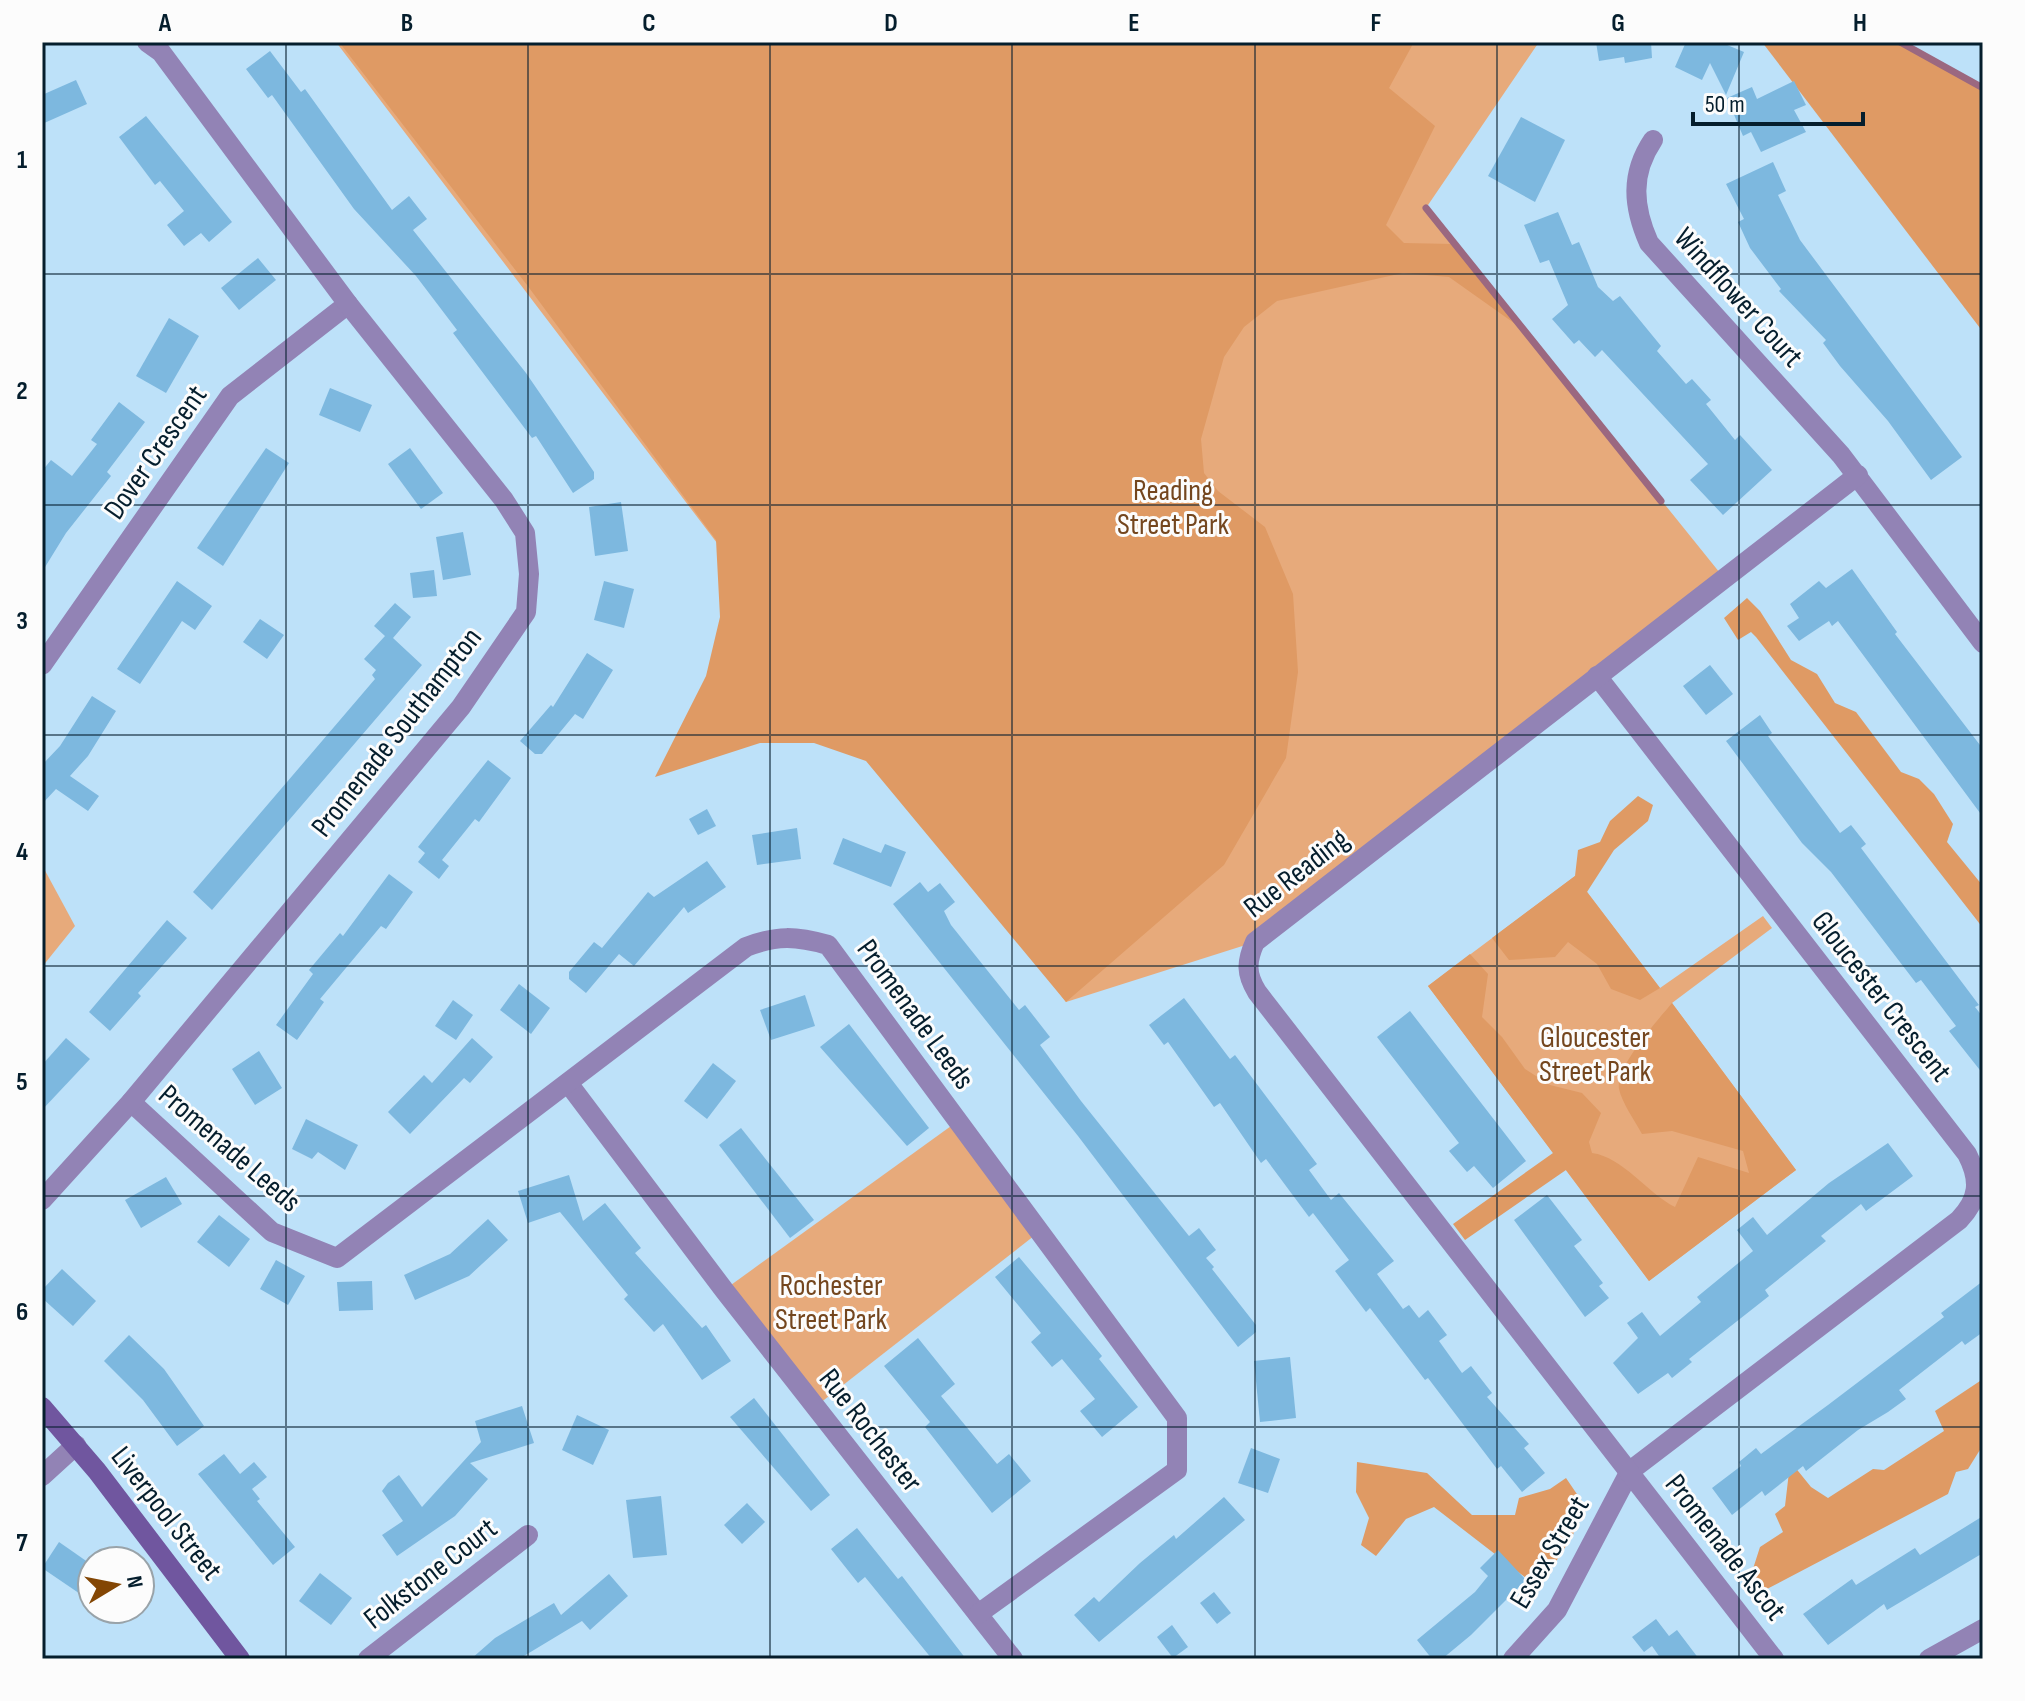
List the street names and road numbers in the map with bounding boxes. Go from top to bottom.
street label: Windflower Court [1666,220,1810,375]
street label: Dover Crescent [97,379,215,527]
street label: Promenade Southampton [304,621,490,844]
street label: Rue Reading [1237,822,1356,926]
street label: Gloucester Crescent [1804,904,1959,1089]
street label: Promenade Leeds [849,933,982,1097]
street label: Promenade Leeds [151,1077,308,1220]
street label: Rue Rochester [811,1362,930,1500]
street label: Liverpool Street [103,1440,230,1588]
street label: Promenade Ascot [1657,1467,1793,1628]
street label: Essex Street [1502,1490,1597,1615]
street label: Folkstone Court [357,1511,504,1637]

